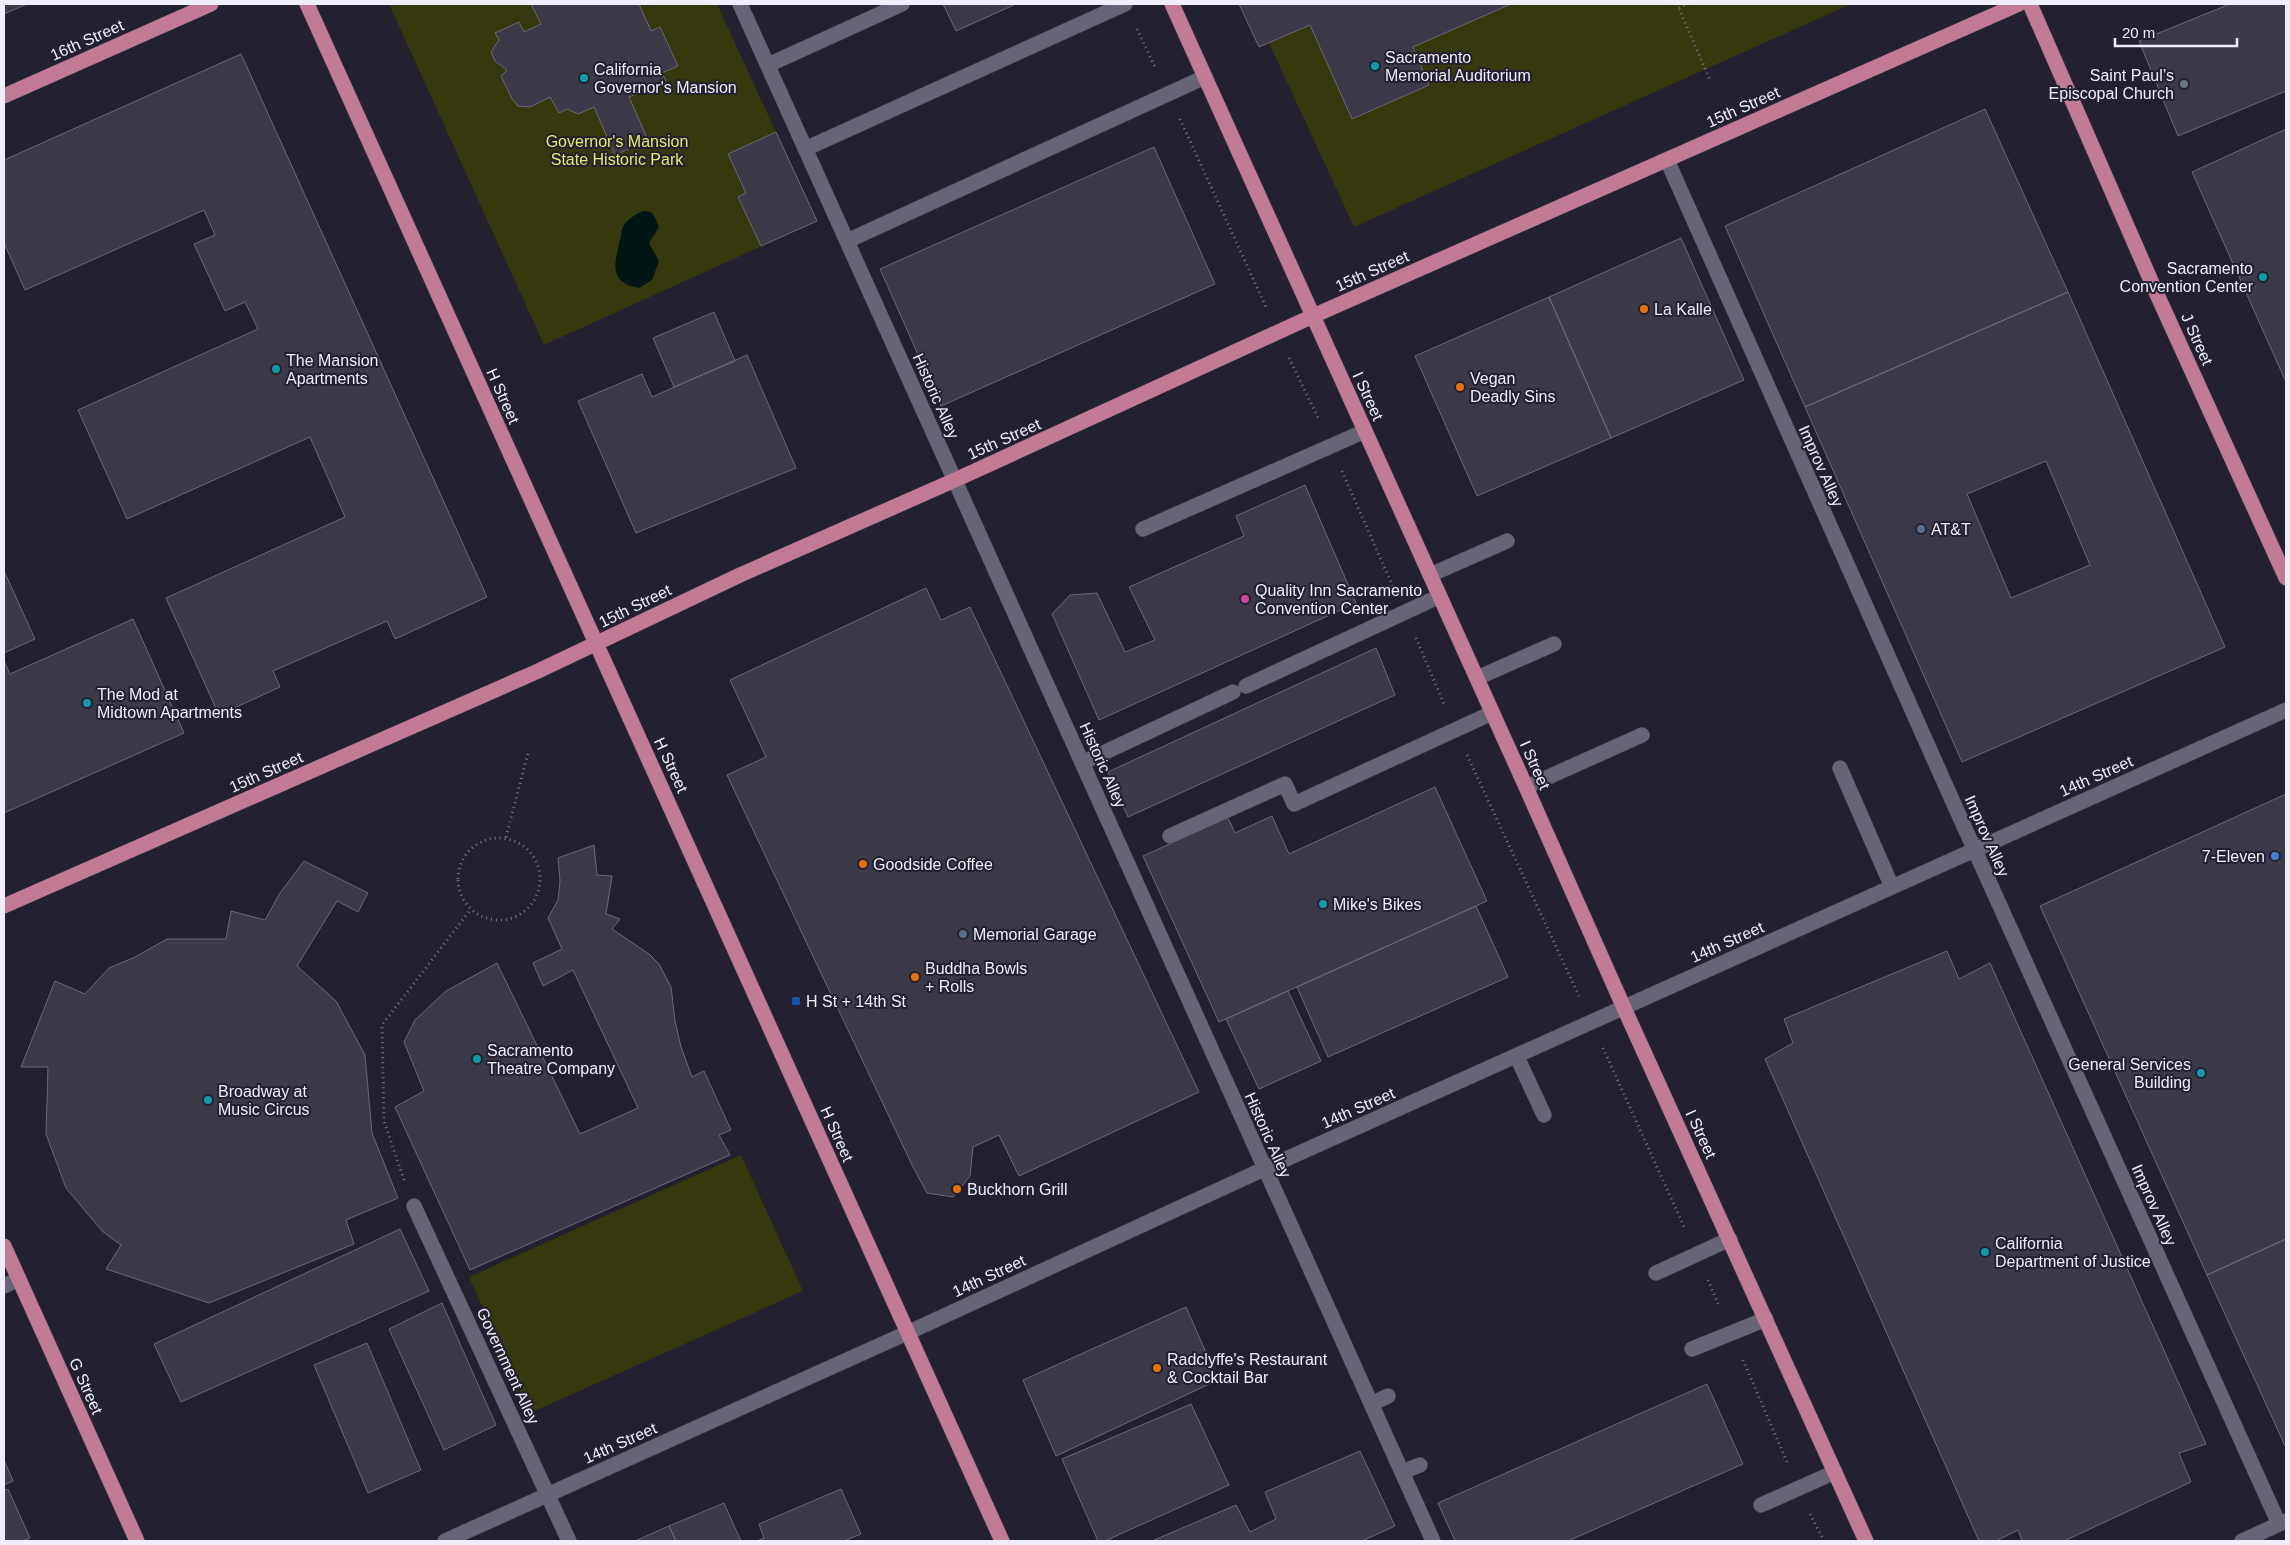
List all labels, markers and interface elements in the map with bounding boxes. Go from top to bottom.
scale bar [2115,15,2238,47]
street label: 16th Street [48,16,127,64]
text: 20 m [2122,24,2155,41]
place label: Sacramento Memorial Auditorium [1385,49,1531,84]
marker: Sacramento Memorial Auditorium [1369,60,1381,72]
place label: California Governor's Mansion [594,61,737,96]
place label: Saint Paul’s Episcopal Church [2049,67,2174,102]
marker: California Governor's Mansion [578,72,590,84]
marker: Saint Paul’s Episcopal Church [2178,78,2190,90]
street label: 15th Street [1704,83,1783,131]
park label: Governor's Mansion State Historic Park [546,133,688,168]
street label: 15th Street [1333,247,1412,295]
place label: Sacramento Convention Center [2120,260,2254,295]
marker: Sacramento Convention Center [2257,271,2269,283]
place label: La Kalle [1654,301,1712,318]
marker: La Kalle [1638,303,1650,315]
street label: J Street [2178,310,2216,368]
street label: Historic Alley [910,351,962,441]
place label: The Mansion Apartments [286,352,379,387]
marker: The Mansion Apartments [270,363,282,375]
street label: H Street [483,366,523,427]
street label: I Street [1349,369,1387,423]
place label: Vegan Deadly Sins [1470,370,1555,405]
marker: Vegan Deadly Sins [1454,381,1466,393]
street label: 15th Street [965,415,1044,463]
street label: Improv Alley [1796,423,1846,509]
place label: AT&T [1931,521,1971,538]
marker: AT&T [1915,523,1927,535]
street label: 15th Street [596,581,674,631]
place label: Quality Inn Sacramento Convention Center [1255,582,1422,617]
marker: Quality Inn Sacramento Convention Center [1239,593,1251,605]
place label: The Mod at Midtown Apartments [97,686,242,721]
marker: The Mod at Midtown Apartments [81,697,93,709]
street label: Historic Alley [1077,720,1129,810]
street label: H Street [651,735,691,796]
street label: I Street [1517,738,1553,793]
street label: 15th Street [227,748,306,796]
street label: 14th Street [2057,752,2136,800]
street label: Improv Alley [1962,793,2012,879]
place label: 7-Eleven [2202,848,2265,865]
marker: 7-Eleven [2269,850,2281,862]
place label: Goodside Coffee [873,856,993,873]
marker: Goodside Coffee [857,858,869,870]
place label: Mike's Bikes [1333,896,1421,913]
marker: Mike's Bikes [1317,898,1329,910]
street label: 14th Street [1688,918,1767,966]
place label: Memorial Garage [973,926,1097,943]
marker: Memorial Garage [957,928,969,940]
place label: Buddha Bowls + Rolls [925,960,1027,995]
marker: Buddha Bowls + Rolls [909,971,921,983]
place label: H St + 14th St [806,993,907,1010]
marker: H St + 14th St [790,995,802,1007]
place label: Sacramento Theatre Company [487,1042,615,1077]
marker: Sacramento Theatre Company [471,1053,483,1065]
place label: General Services Building [2068,1056,2191,1091]
marker: General Services Building [2195,1067,2207,1079]
place label: Broadway at Music Circus [218,1083,310,1118]
street label: 14th Street [1319,1084,1398,1132]
street label: Historic Alley [1242,1090,1294,1180]
marker: Broadway at Music Circus [202,1094,214,1106]
street label: H Street [817,1104,857,1165]
street label: I Street [1682,1107,1720,1161]
street label: Improv Alley [2129,1162,2179,1248]
place label: Buckhorn Grill [967,1181,1067,1198]
marker: Buckhorn Grill [951,1183,963,1195]
place label: California Department of Justice [1995,1235,2151,1270]
marker: California Department of Justice [1979,1246,1991,1258]
street label: 14th Street [950,1252,1029,1300]
street label: Government Alley [474,1305,542,1427]
place label: Radclyffe's Restaurant & Cocktail Bar [1167,1351,1328,1386]
street label: G Street [66,1355,106,1417]
marker: Radclyffe's Restaurant & Cocktail Bar [1151,1362,1163,1374]
street label: 14th Street [581,1419,660,1467]

